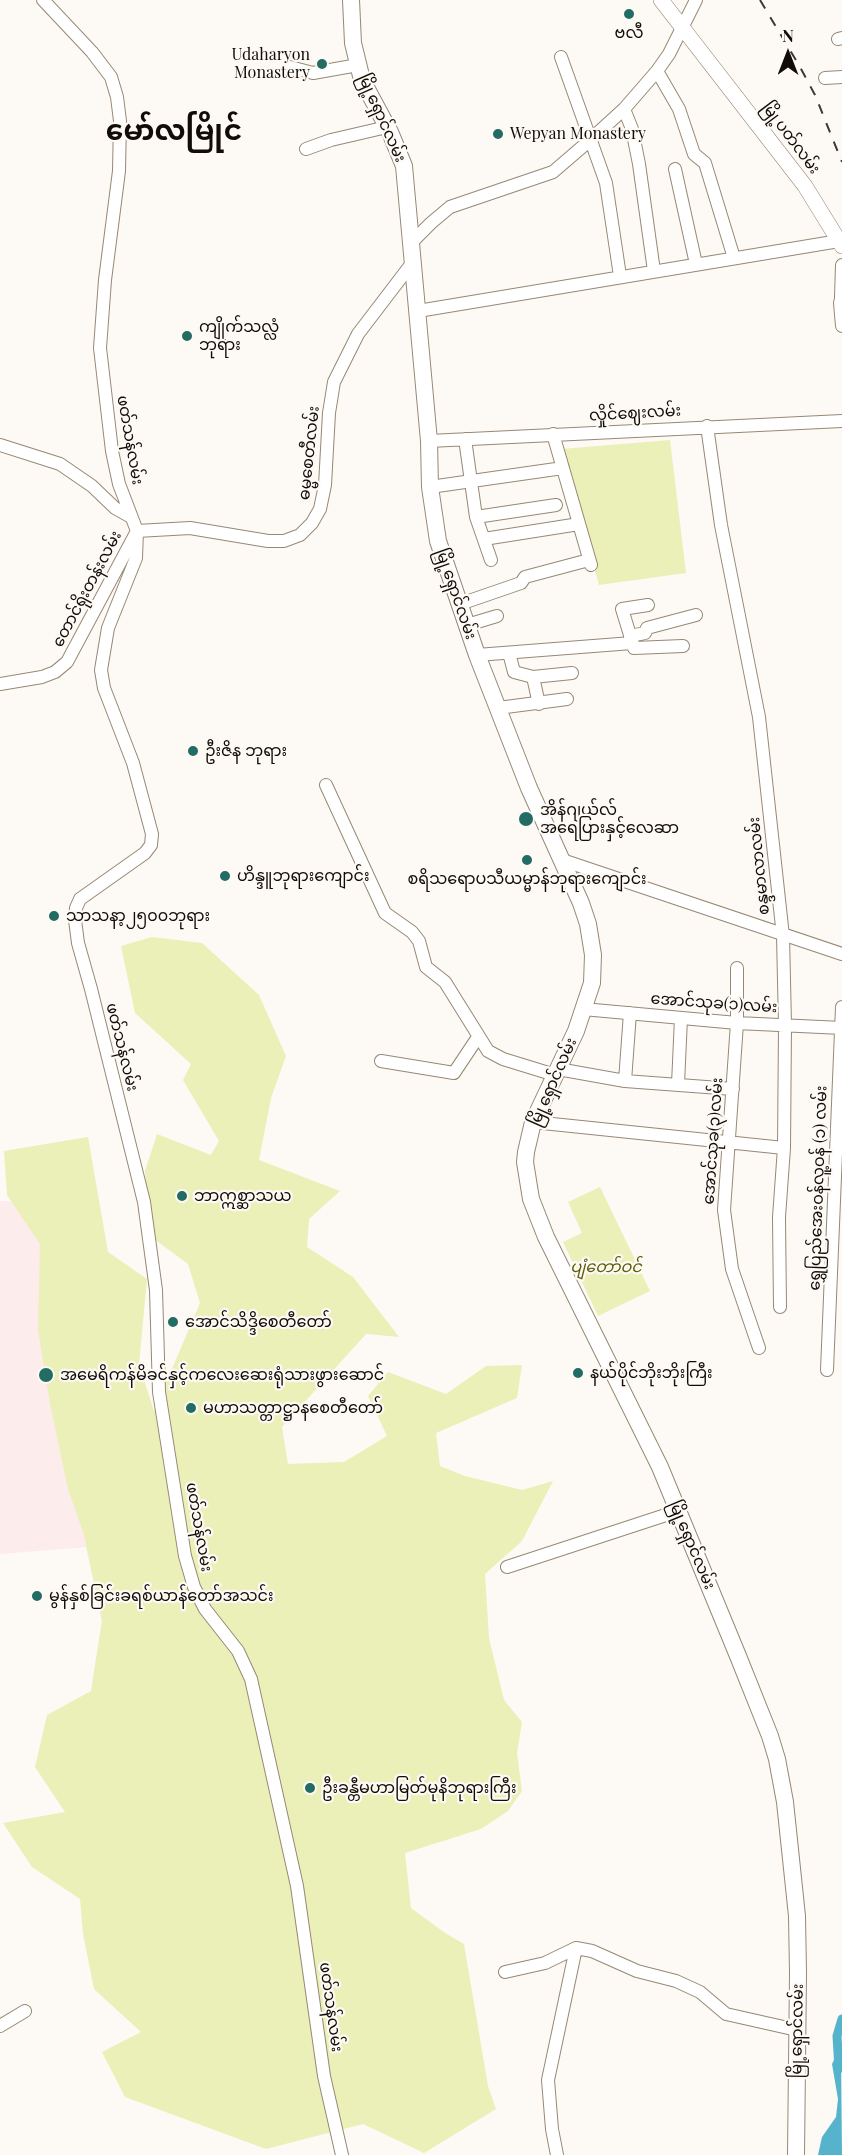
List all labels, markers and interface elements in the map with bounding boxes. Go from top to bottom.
marker: ဗလီ [622,7,636,21]
place label: ဗလီ [615,23,643,43]
north arrow [758,24,818,84]
text: N [782,25,794,46]
place label: Udaharyon Monastery [231,45,310,83]
marker: Udaharyon Monastery [315,57,329,71]
street label: မြို့ရှောင်လမ်း [354,71,410,165]
street label: မြို့ပတ်လမ်း [758,98,824,178]
district label: မော်လမြိုင် [106,114,242,148]
place label: Wepyan Monastery [510,124,646,144]
marker: Wepyan Monastery [491,127,505,141]
place label: ကျိုက်သလ္လံ ဘုရား [199,317,279,355]
marker: ကျိုက်သလ္လံ ဘုရား [180,329,194,343]
street label: ဖတ်သန်လမ်း [113,394,147,486]
street label: လှိုင်ဈေးလမ်း [589,401,681,425]
street label: ဓမ္မစေတီလမ်း [295,405,323,501]
street label: တောင်ရိုးတန်းလမ်း [48,528,126,650]
street label: မြို့ရှောင်လမ်း [431,546,481,642]
place label: ဦးဇိန ဘုရား [205,741,287,761]
marker: ဦးဇိန ဘုရား [186,744,200,758]
place label: အိန်ဂျယ်လ် အရေပြားနှင့်လေဆာ [540,800,679,838]
marker: အိန်ဂျယ်လ် အရေပြားနှင့်လေဆာ [517,810,535,828]
street label: စန္ဒမာလာလမ်း [744,816,774,916]
marker: စရိသရောပသီယမ္မာန်ဘုရားကျောင်း [520,853,534,867]
place label: ဟိန္ဒူဘုရားကျောင်း [237,866,369,886]
marker: ဟိန္ဒူဘုရားကျောင်း [218,869,232,883]
place label: စရိသရောပသီယမ္မာန်ဘုရားကျောင်း [407,869,647,889]
place label: သာသနာ့၂၅၀၀ဘုရား [66,906,210,926]
marker: သာသနာ့၂၅၀၀ဘုရား [47,909,61,923]
street label: အောင်သုခ(၁)လမ်း [650,989,778,1017]
street label: ဖတ်သန်လမ်း [102,1001,142,1093]
street label: မြို့ရှောင်လမ်း [525,1035,581,1129]
street label: အောင်သုခ(၃)လမ်း [699,1077,727,1205]
street label: ရွှေပြည်အေးဝန်လူ့ဝန် (၁) လမ်း [805,1085,831,1291]
place label: ဘာဣစ္ဆာသယ [194,1186,291,1206]
marker: ဘာဣစ္ဆာသယ [175,1189,189,1203]
park label: ပျံတော်ဝင် [570,1257,642,1277]
place label: အောင်သိဒ္ဒိစေတီတော် [185,1312,332,1332]
marker: အောင်သိဒ္ဒိစေတီတော် [166,1315,180,1329]
place label: နယ်ပိုင်ဘိုးဘိုးကြီး [590,1363,713,1383]
place label: အမေရိကန်မိခင်နှင့်ကလေးဆေးရုံသားဖွားဆောင် [60,1365,384,1385]
marker: အမေရိကန်မိခင်နှင့်ကလေးဆေးရုံသားဖွားဆောင် [37,1366,55,1384]
marker: နယ်ပိုင်ဘိုးဘိုးကြီး [571,1366,585,1380]
place label: မဟာသတ္တာဋ္ဌာနစေတီတော် [203,1398,383,1418]
marker: မဟာသတ္တာဋ္ဌာနစေတီတော် [184,1401,198,1415]
street label: ဖတ်သန်လမ်း [182,1481,216,1573]
street label: မြို့ရှောင်လမ်း [665,1498,719,1592]
place label: မွန်နှစ်ခြင်းခရစ်ယာန်တော်အသင်း [49,1586,273,1606]
marker: မွန်နှစ်ခြင်းခရစ်ယာန်တော်အသင်း [30,1589,44,1603]
place label: ဦးခန္တီမဟာမြတ်မုနိဘုရားကြီး [322,1778,516,1798]
marker: ဦးခန္တီမဟာမြတ်မုနိဘုရားကြီး [303,1781,317,1795]
street label: ဖတ်သန်လမ်း [315,1961,347,2053]
street label: မြို့ရှောင်လမ်း [787,1983,807,2079]

